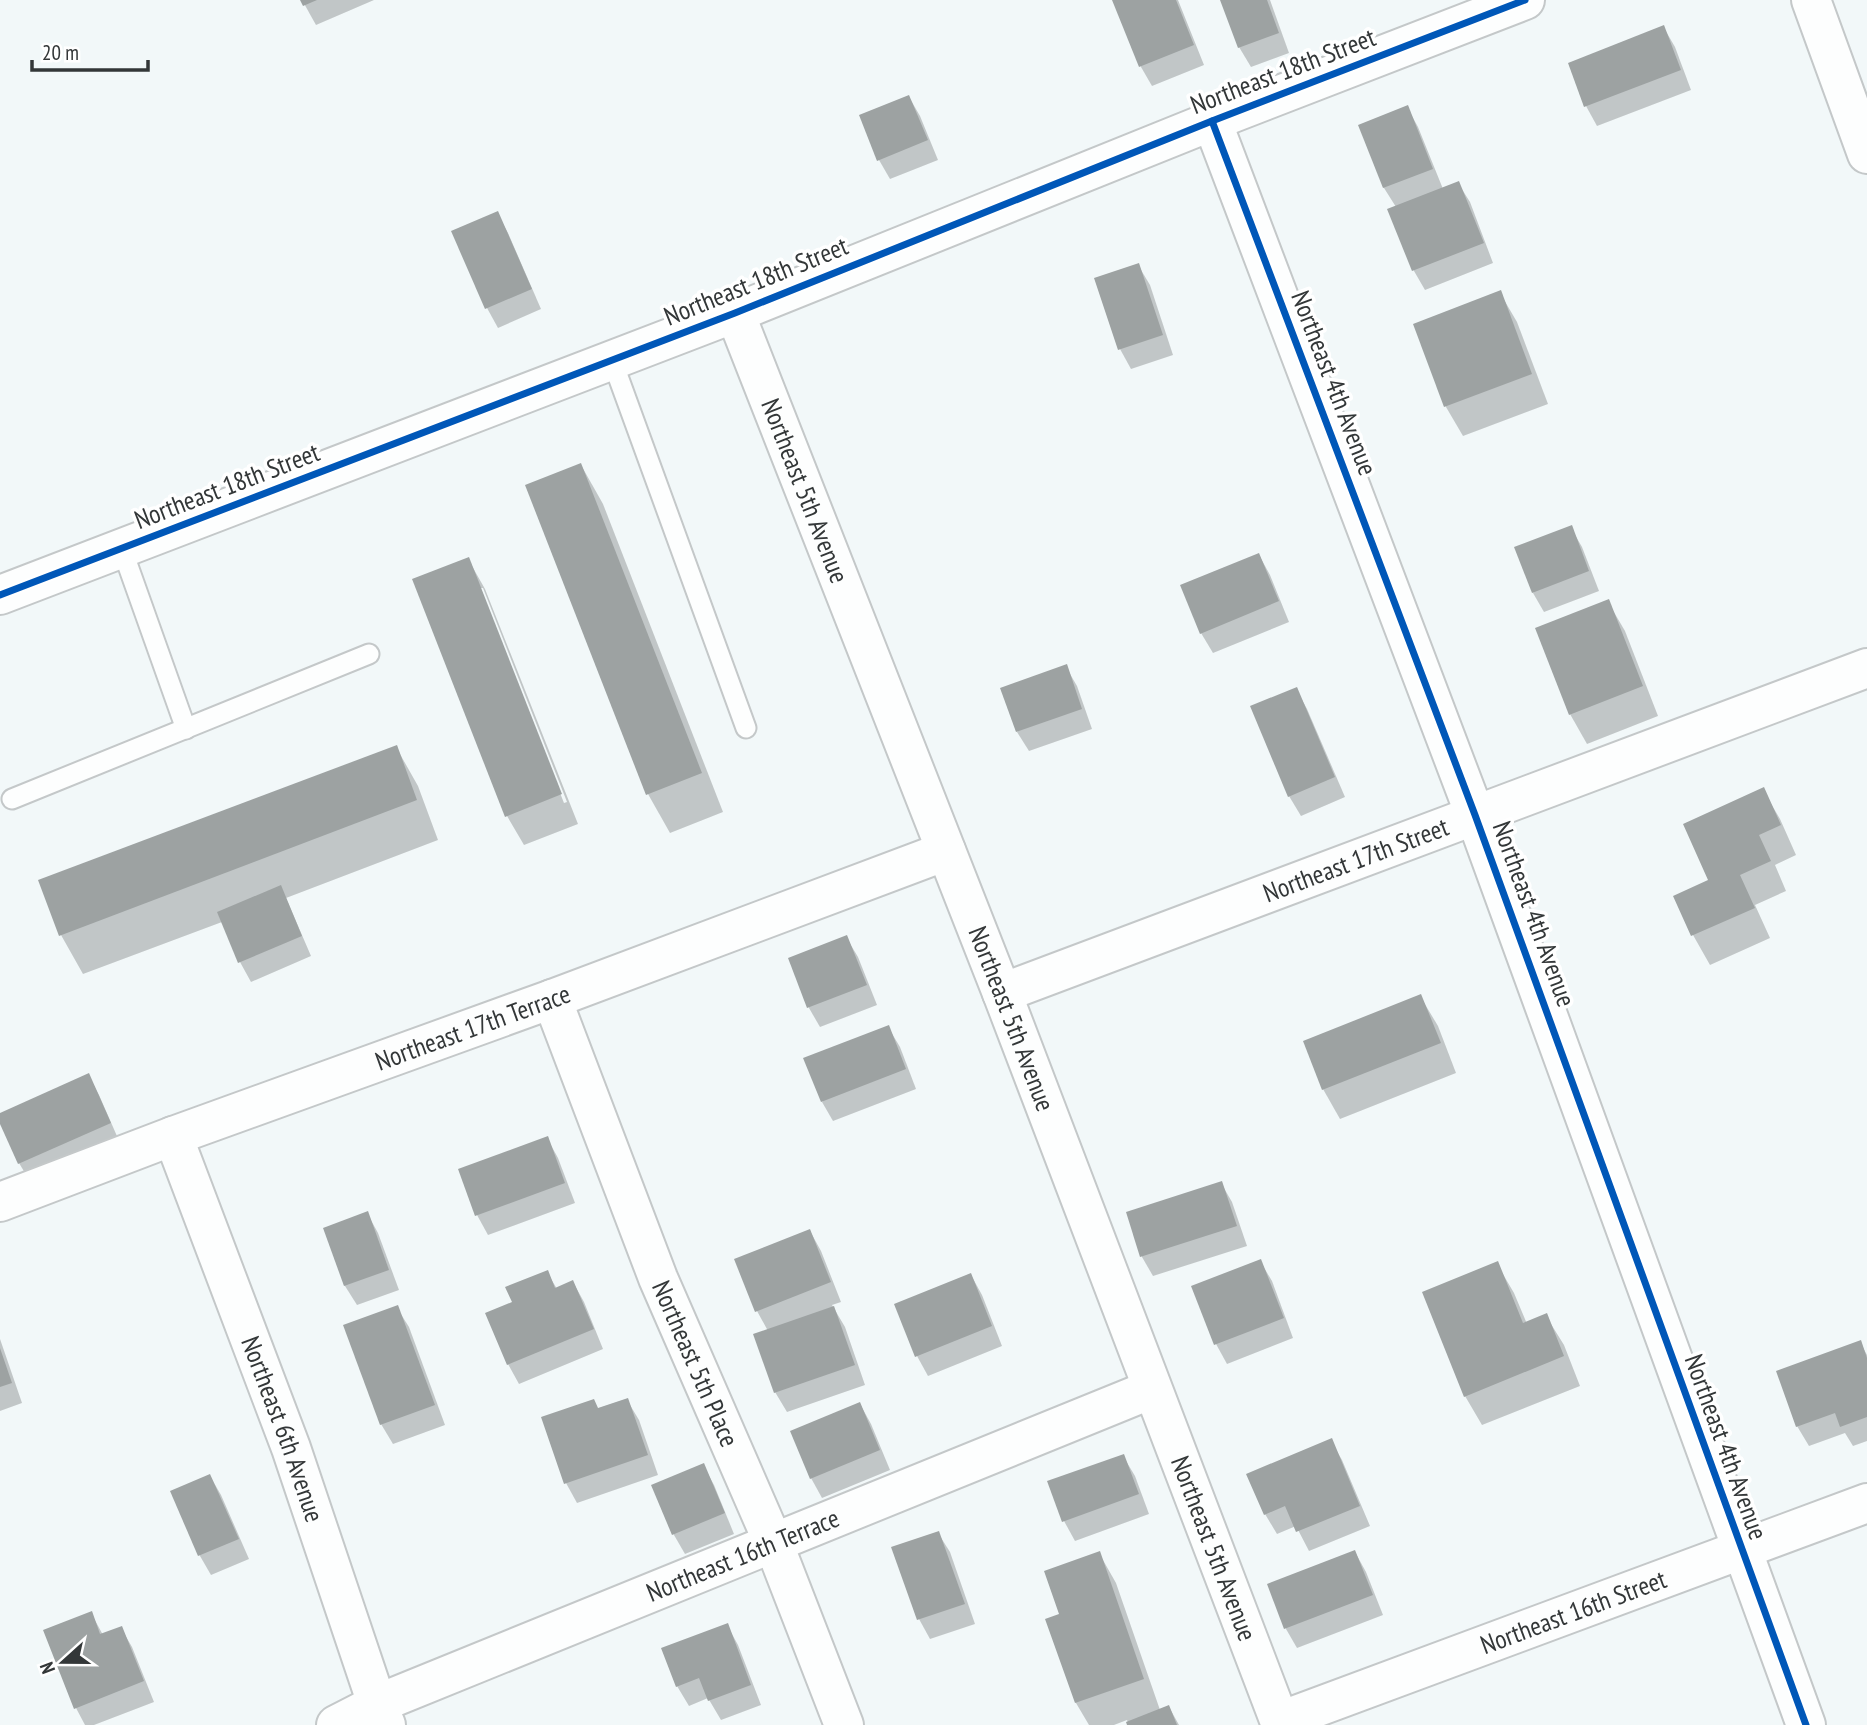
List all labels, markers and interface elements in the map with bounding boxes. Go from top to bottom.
street label: Northeast 18th Street [1186,20,1380,121]
scale bar [32,28,147,72]
text: 20 m [42,39,79,66]
street label: Northeast 18th Street [659,229,853,332]
street label: Northeast 4th Avenue [1284,286,1385,480]
street label: Northeast 5th Avenue [754,394,856,587]
street label: Northeast 18th Street [130,435,324,536]
street label: Northeast 17th Street [1258,810,1453,909]
street label: Northeast 4th Avenue [1486,817,1583,1011]
street label: Northeast 5th Avenue [961,922,1062,1116]
street label: Northeast 17th Terrace [371,977,575,1077]
street label: Northeast 5th Place [645,1275,746,1452]
street label: Northeast 6th Avenue [234,1331,332,1526]
street label: Northeast 4th Avenue [1678,1350,1775,1544]
street label: Northeast 5th Avenue [1164,1451,1264,1645]
street label: Northeast 16th Terrace [642,1501,844,1609]
street label: Northeast 16th Street [1476,1562,1671,1661]
north arrow [28,1627,98,1697]
text: N [34,1659,60,1677]

